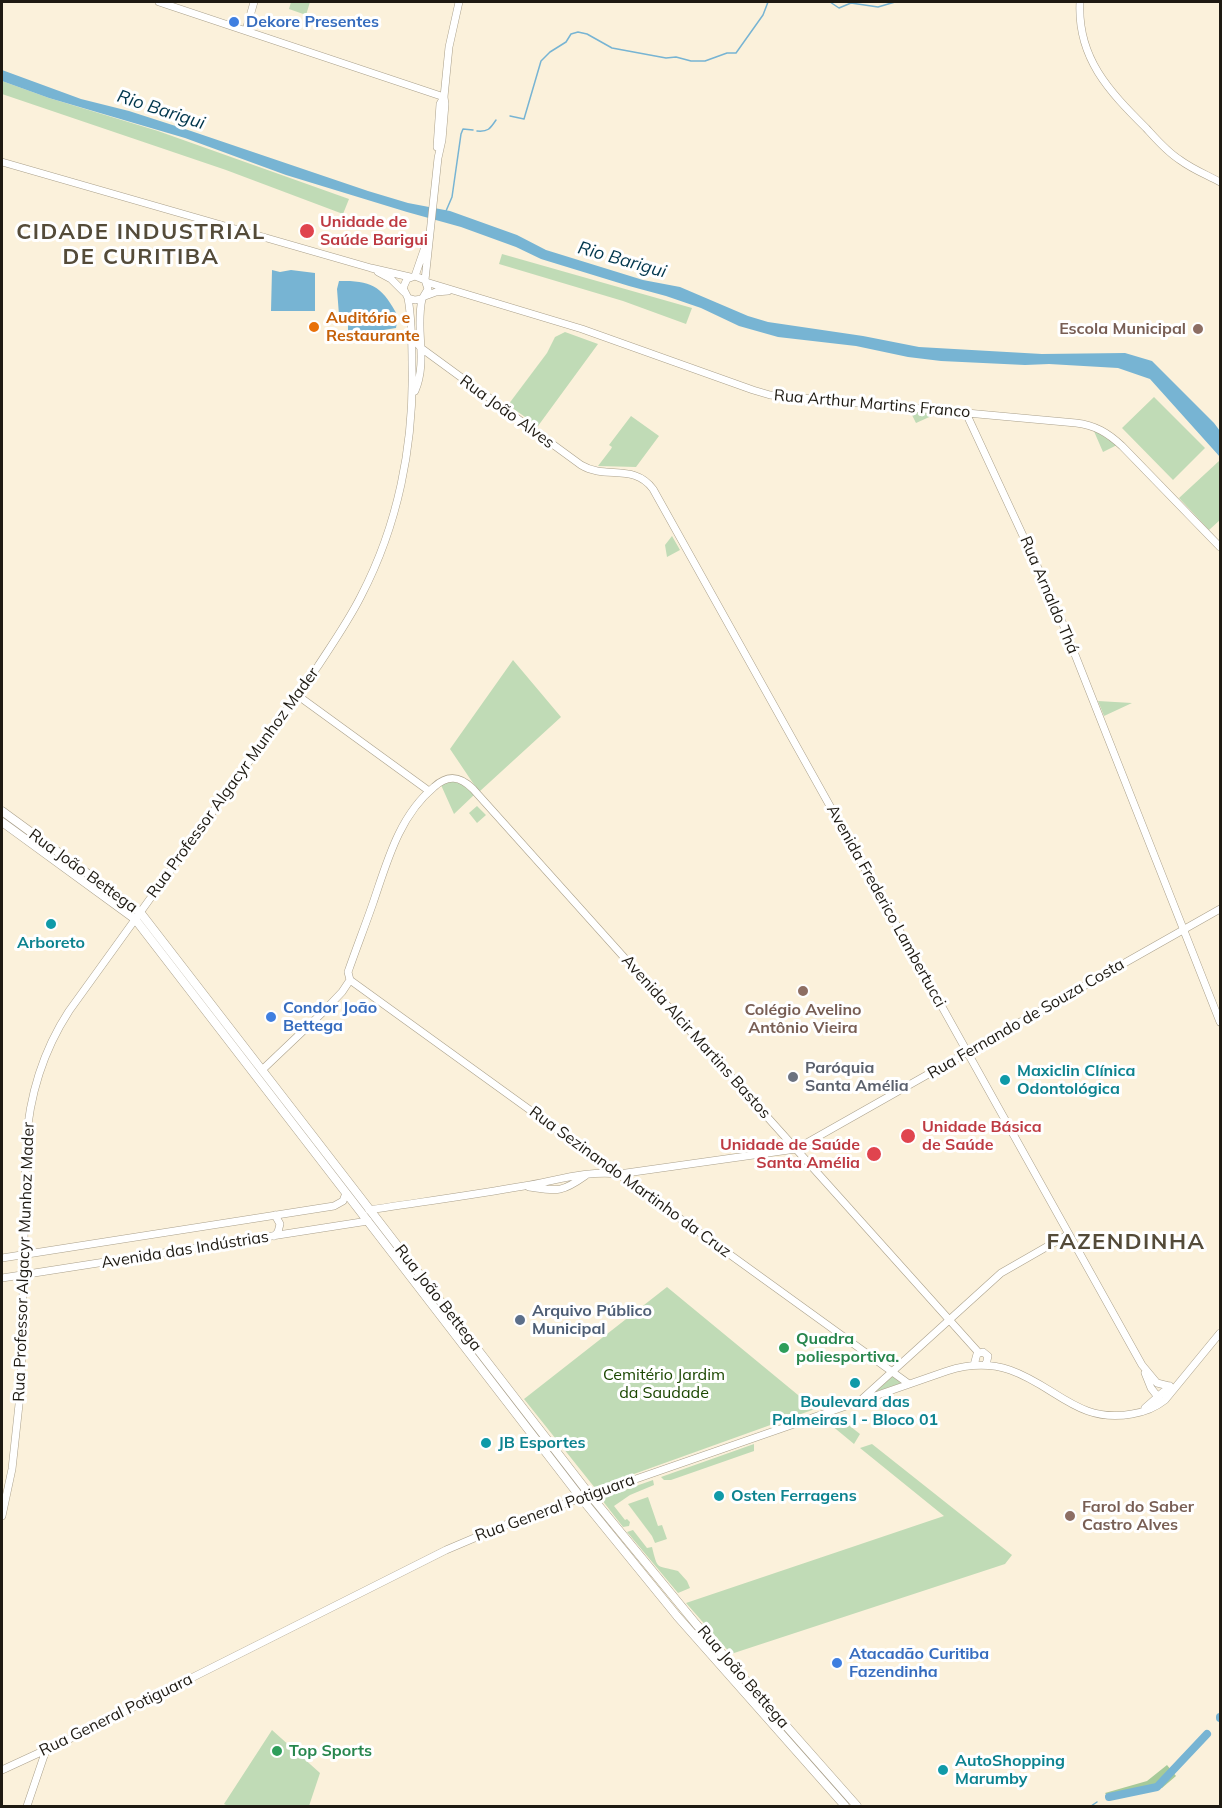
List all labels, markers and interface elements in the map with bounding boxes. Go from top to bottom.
place label: Dekore Presentes [246,12,379,32]
marker: Dekore Presentes [227,15,241,29]
water label: Rio Barigui [114,86,208,134]
place label: Unidade de Saúde Barigui [320,212,428,250]
district label: CIDADE INDUSTRIAL DE CURITIBA [16,219,266,270]
marker: Unidade de Saúde Barigui [298,222,316,240]
water label: Rio Barigui [575,237,669,283]
place label: Auditório e Restaurante [326,308,420,346]
place label: Escola Municipal [1059,319,1186,339]
marker: Auditório e Restaurante [307,320,321,334]
marker: Escola Municipal [1191,322,1205,336]
street label: Rua João Alves [456,371,558,453]
street label: Rua Arthur Martins Franco [773,386,971,422]
street label: Rua Arnaldo Thá [1016,533,1082,657]
street label: Rua Professor Algacyr Munhoz Mader [143,664,323,902]
street label: Avenida Frederico Lambertucci [822,801,950,1011]
street label: Rua João Bettega [25,825,141,917]
marker: Arboreto [44,917,58,931]
place label: Arboreto [17,933,85,953]
street label: Avenida Alcir Martins Bastos [617,951,775,1123]
street label: Rua Fernando de Souza Costa [924,955,1128,1083]
marker: Colégio Avelino Antônio Vieira [796,984,810,998]
place label: Condor João Bettega [283,998,377,1036]
place label: Colégio Avelino Antônio Vieira [744,1000,862,1038]
marker: Condor João Bettega [264,1010,278,1024]
place label: Paróquia Santa Amélia [805,1058,909,1096]
place label: Maxiclin Clínica Odontológica [1017,1061,1135,1099]
marker: Paróquia Santa Amélia [786,1070,800,1084]
marker: Maxiclin Clínica Odontológica [998,1073,1012,1087]
street label: Rua Sezinando Martinho da Cruz [525,1102,735,1262]
place label: Unidade Básica de Saúde [922,1117,1042,1155]
street label: Rua Professor Algacyr Munhoz Mader [10,1122,38,1402]
marker: Unidade Básica de Saúde [899,1127,917,1145]
place label: Unidade de Saúde Santa Amélia [720,1135,860,1173]
marker: Unidade de Saúde Santa Amélia [865,1145,883,1163]
street label: Avenida das Indústrias [100,1227,270,1273]
district label: FAZENDINHA [1047,1229,1205,1255]
street label: Rua João Bettega [390,1241,486,1355]
place label: Arquivo Público Municipal [532,1301,652,1339]
marker: Arquivo Público Municipal [513,1313,527,1327]
place label: Quadra poliesportiva. [796,1329,899,1367]
marker: Quadra poliesportiva. [777,1341,791,1355]
park label: Cemitério Jardim da Saudade [603,1365,725,1403]
marker: Boulevard das Palmeiras I - Bloco 01 [848,1376,862,1390]
place label: Boulevard das Palmeiras I - Bloco 01 [772,1392,938,1430]
place label: JB Esportes [498,1433,586,1453]
marker: JB Esportes [479,1436,493,1450]
street label: Rua General Potiguara [473,1470,637,1546]
place label: Osten Ferragens [731,1486,857,1506]
marker: Osten Ferragens [712,1489,726,1503]
place label: Farol do Saber Castro Alves [1082,1497,1194,1535]
marker: Farol do Saber Castro Alves [1063,1509,1077,1523]
street label: Rua João Bettega [693,1622,793,1732]
place label: Atacadão Curitiba Fazendinha [849,1644,989,1682]
marker: Atacadão Curitiba Fazendinha [830,1656,844,1670]
street label: Rua General Potiguara [36,1670,196,1760]
place label: Top Sports [289,1741,372,1761]
marker: Top Sports [270,1744,284,1758]
place label: AutoShopping Marumby [955,1751,1065,1789]
marker: AutoShopping Marumby [936,1763,950,1777]

